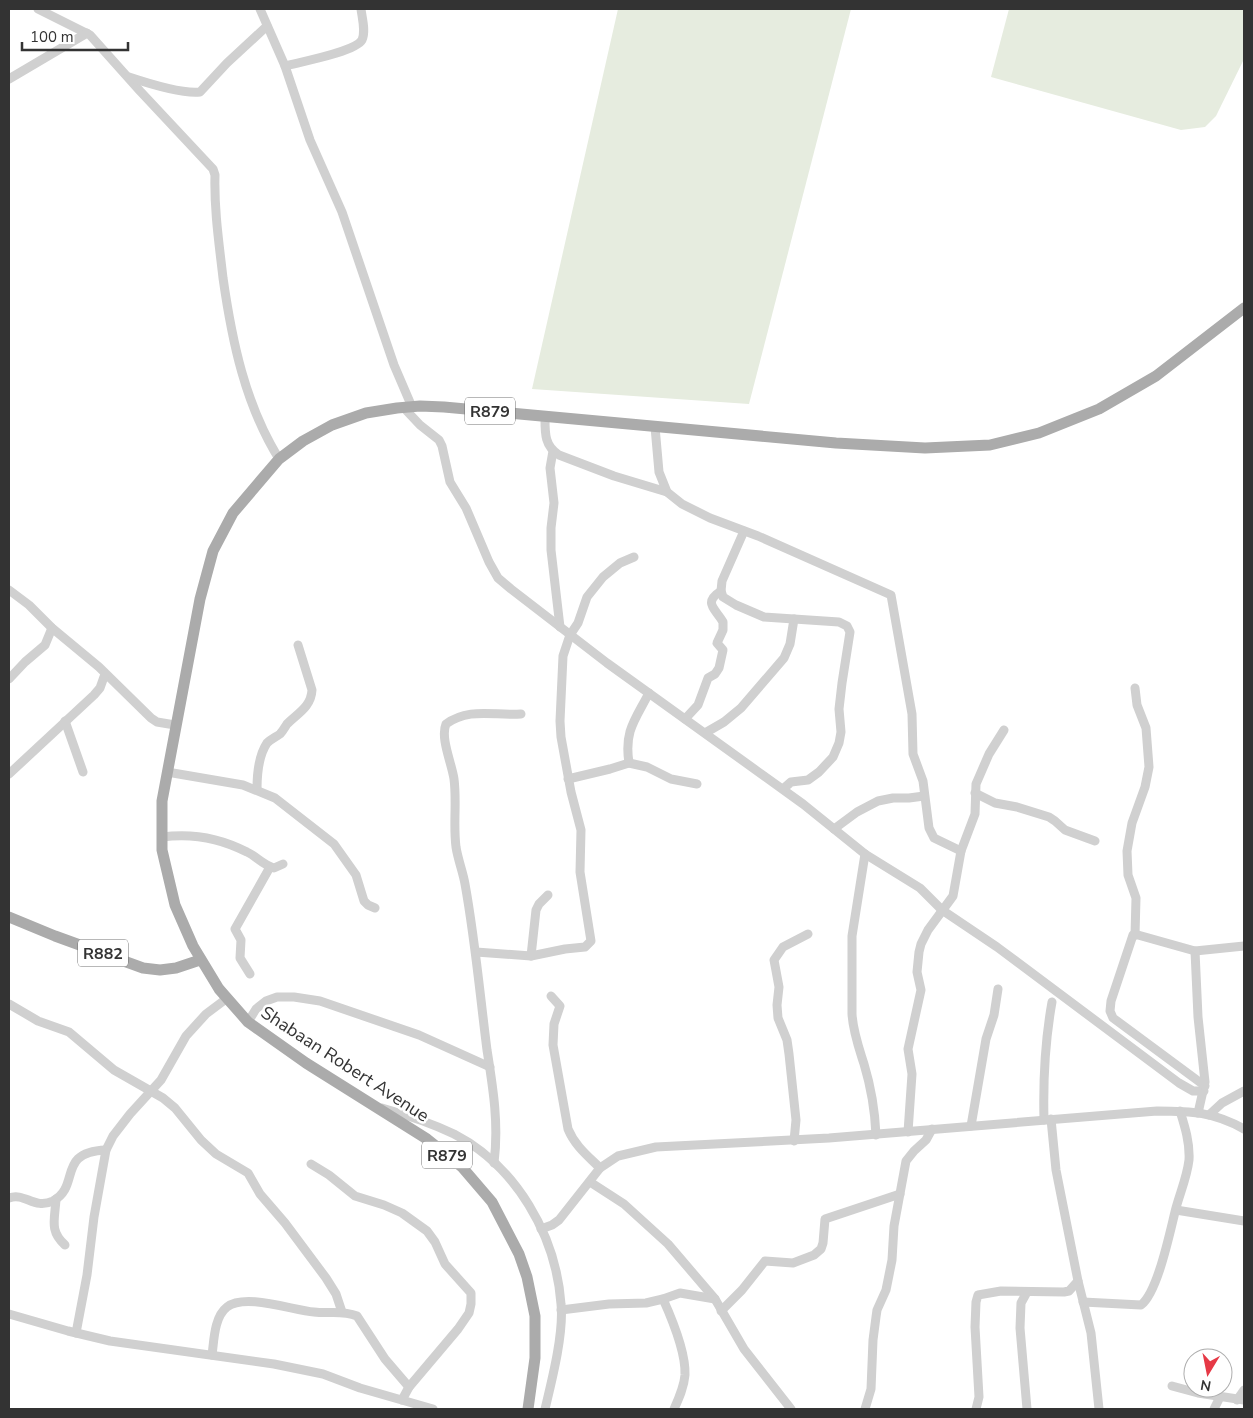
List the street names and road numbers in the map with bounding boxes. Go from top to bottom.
road number: R879 [465,398,515,424]
road number: R882 [78,940,128,966]
street label: Shabaan Robert Avenue [256,1000,434,1128]
road number: R879 [422,1142,472,1168]

